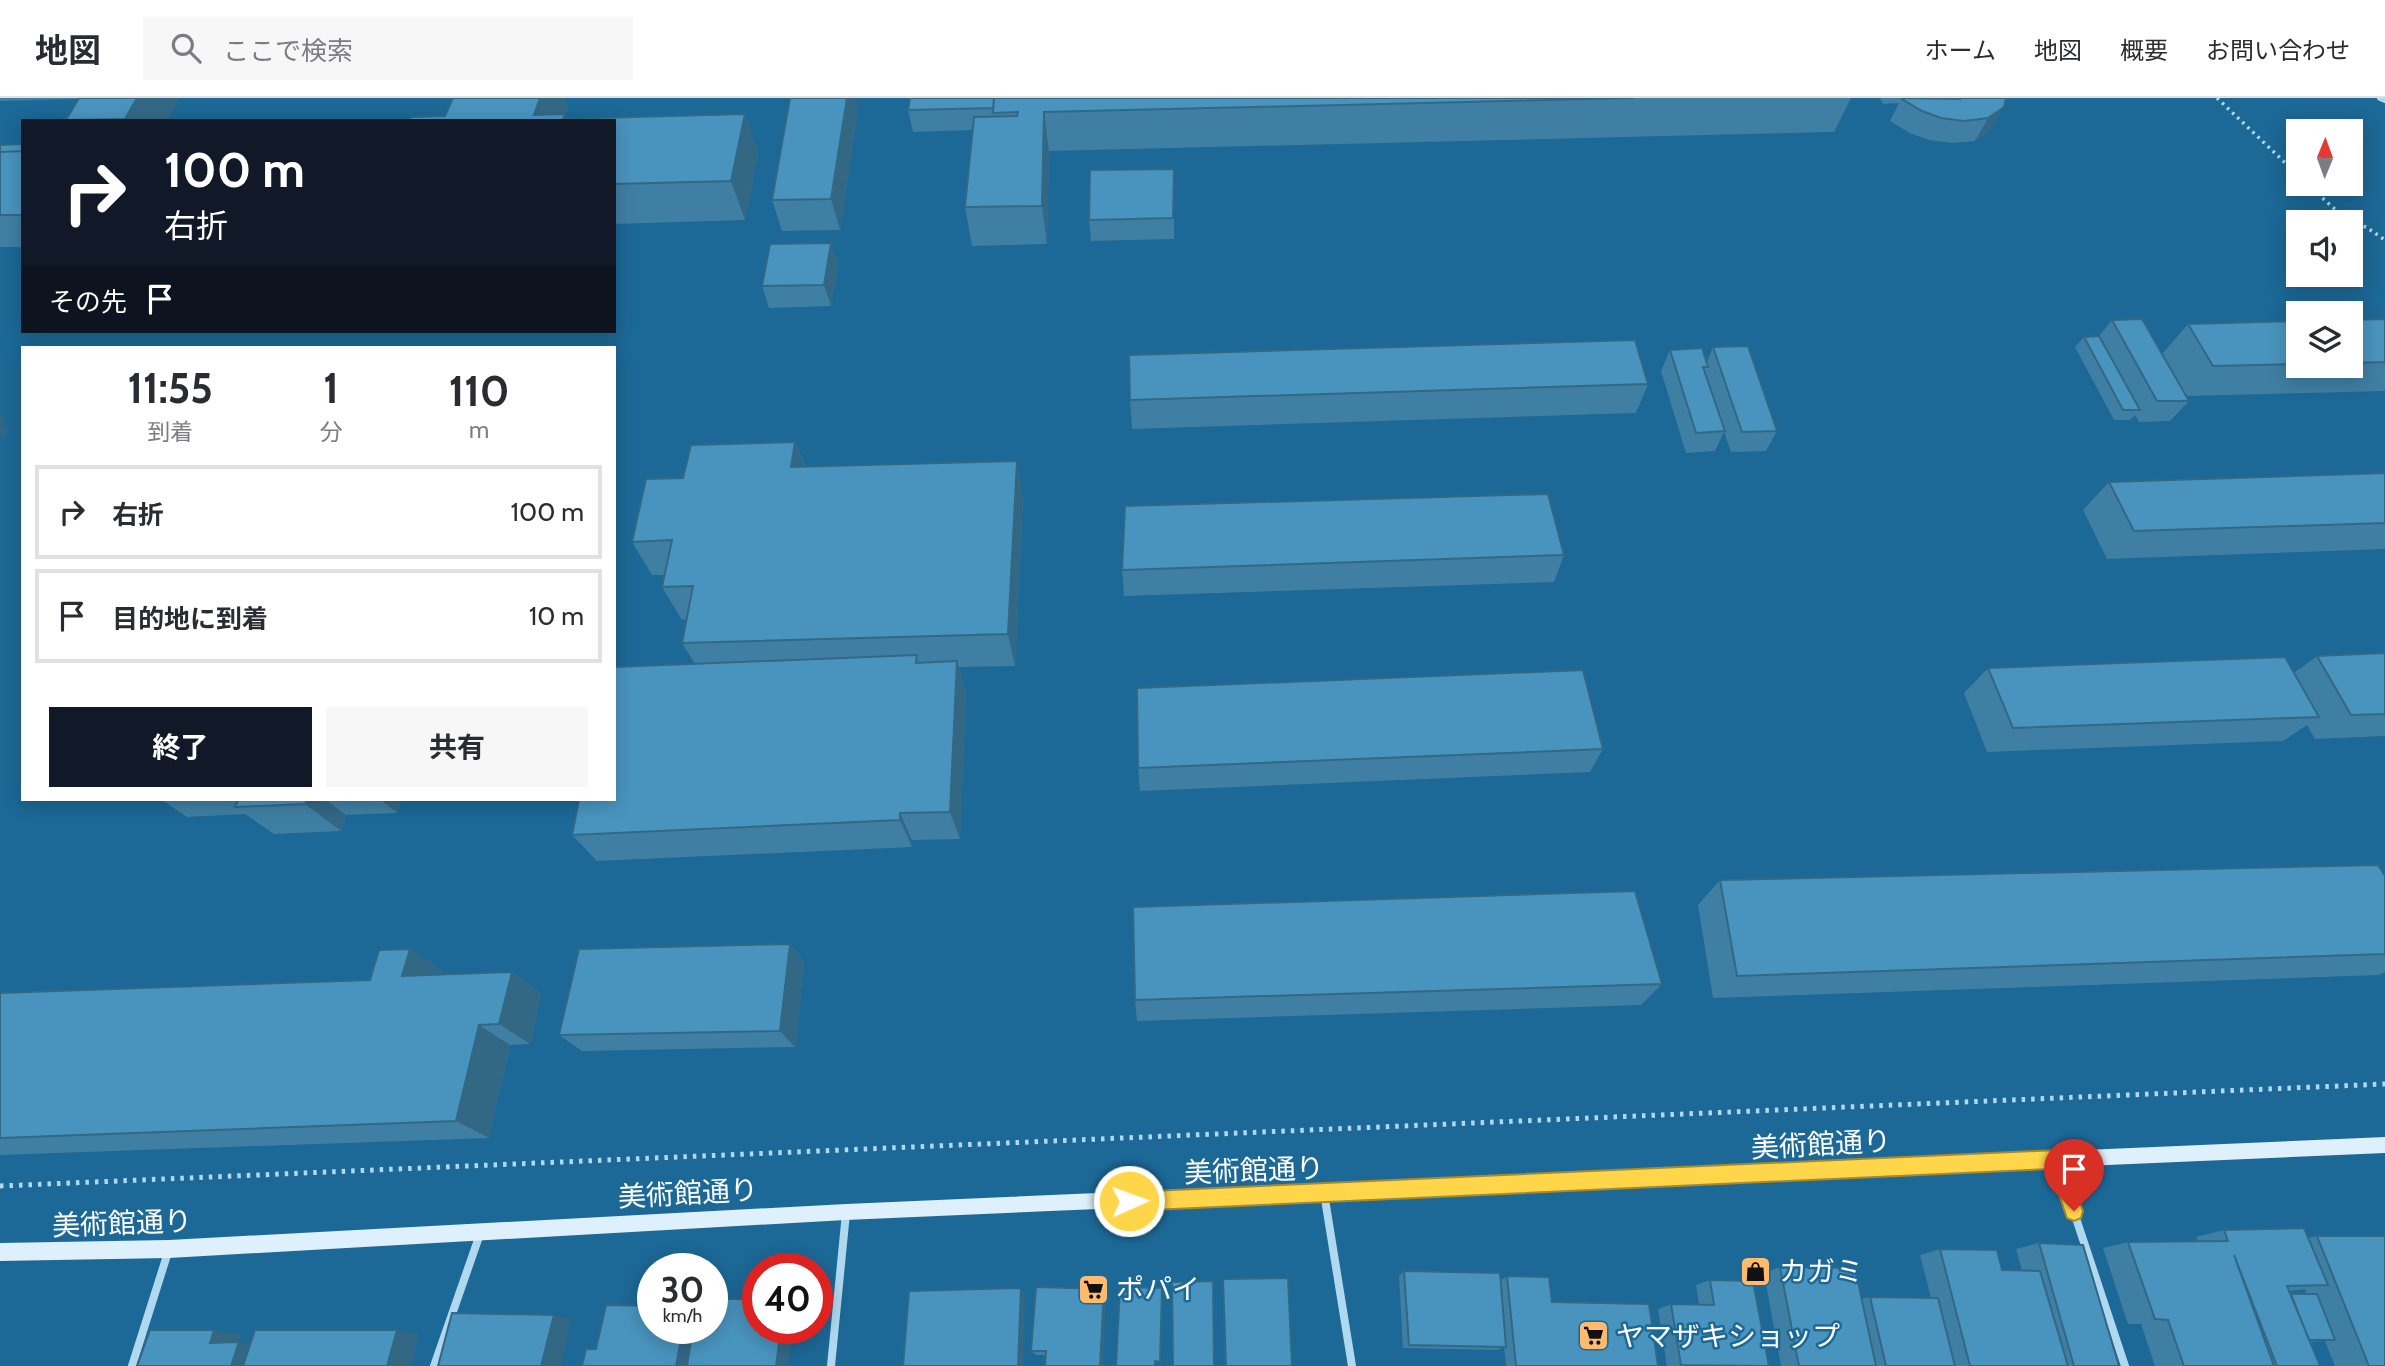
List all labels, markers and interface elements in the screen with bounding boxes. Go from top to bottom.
search box [143,17,633,80]
icon: search [167,29,205,67]
text: 地図 [35,30,101,70]
text: ここで検索 [223,35,353,67]
text: ホーム [1925,36,1996,65]
text: 地図 [2034,36,2082,65]
text: 概要 [2120,36,2168,65]
text: お問い合わせ [2206,36,2350,65]
north arrow [2286,119,2362,196]
map controls [2286,119,2363,378]
text: 100 m [164,140,305,199]
icon: right [49,147,140,238]
text: 右折 [164,206,228,245]
button: sound [2286,210,2363,287]
icon: arrive [141,280,179,318]
text: その先 [49,286,127,318]
button: layers [2286,301,2363,378]
text: 11:55 [127,362,213,414]
text: 1 [323,362,339,414]
text: 110 [449,365,510,417]
text: m [469,416,489,444]
text: 到着 [147,418,193,446]
text: 分 [319,418,342,446]
icon: right [53,493,91,531]
text: 100 m [511,496,584,528]
text: 右折 [112,499,164,531]
icon: arrive [53,597,91,635]
text: 10 m [529,600,584,632]
text: 目的地に到着 [112,603,268,635]
button: 終了 [49,707,312,787]
button: 共有 [326,707,588,787]
street label: 美術館通り [1750,1123,1892,1165]
pin [2044,1139,2104,1211]
icon: arrive [2055,1150,2093,1188]
street label: 美術館通り [1183,1151,1325,1189]
position arrow [1092,1164,1166,1238]
street label: 美術館通り [617,1172,759,1214]
street label: 美術館通り [51,1204,193,1242]
speed limit sign: 40 [742,1253,833,1344]
shop icon: カガミ [1739,1254,1773,1288]
place label: カガミ [1779,1254,1863,1288]
text: 30 [661,1268,704,1311]
supermarket icon: ポパイ [1076,1272,1110,1306]
place label: ポパイ [1116,1272,1200,1306]
text: km/h [663,1305,702,1327]
supermarket icon: ヤマザキショップ [1576,1319,1610,1353]
place label: ヤマザキショップ [1616,1319,1840,1353]

